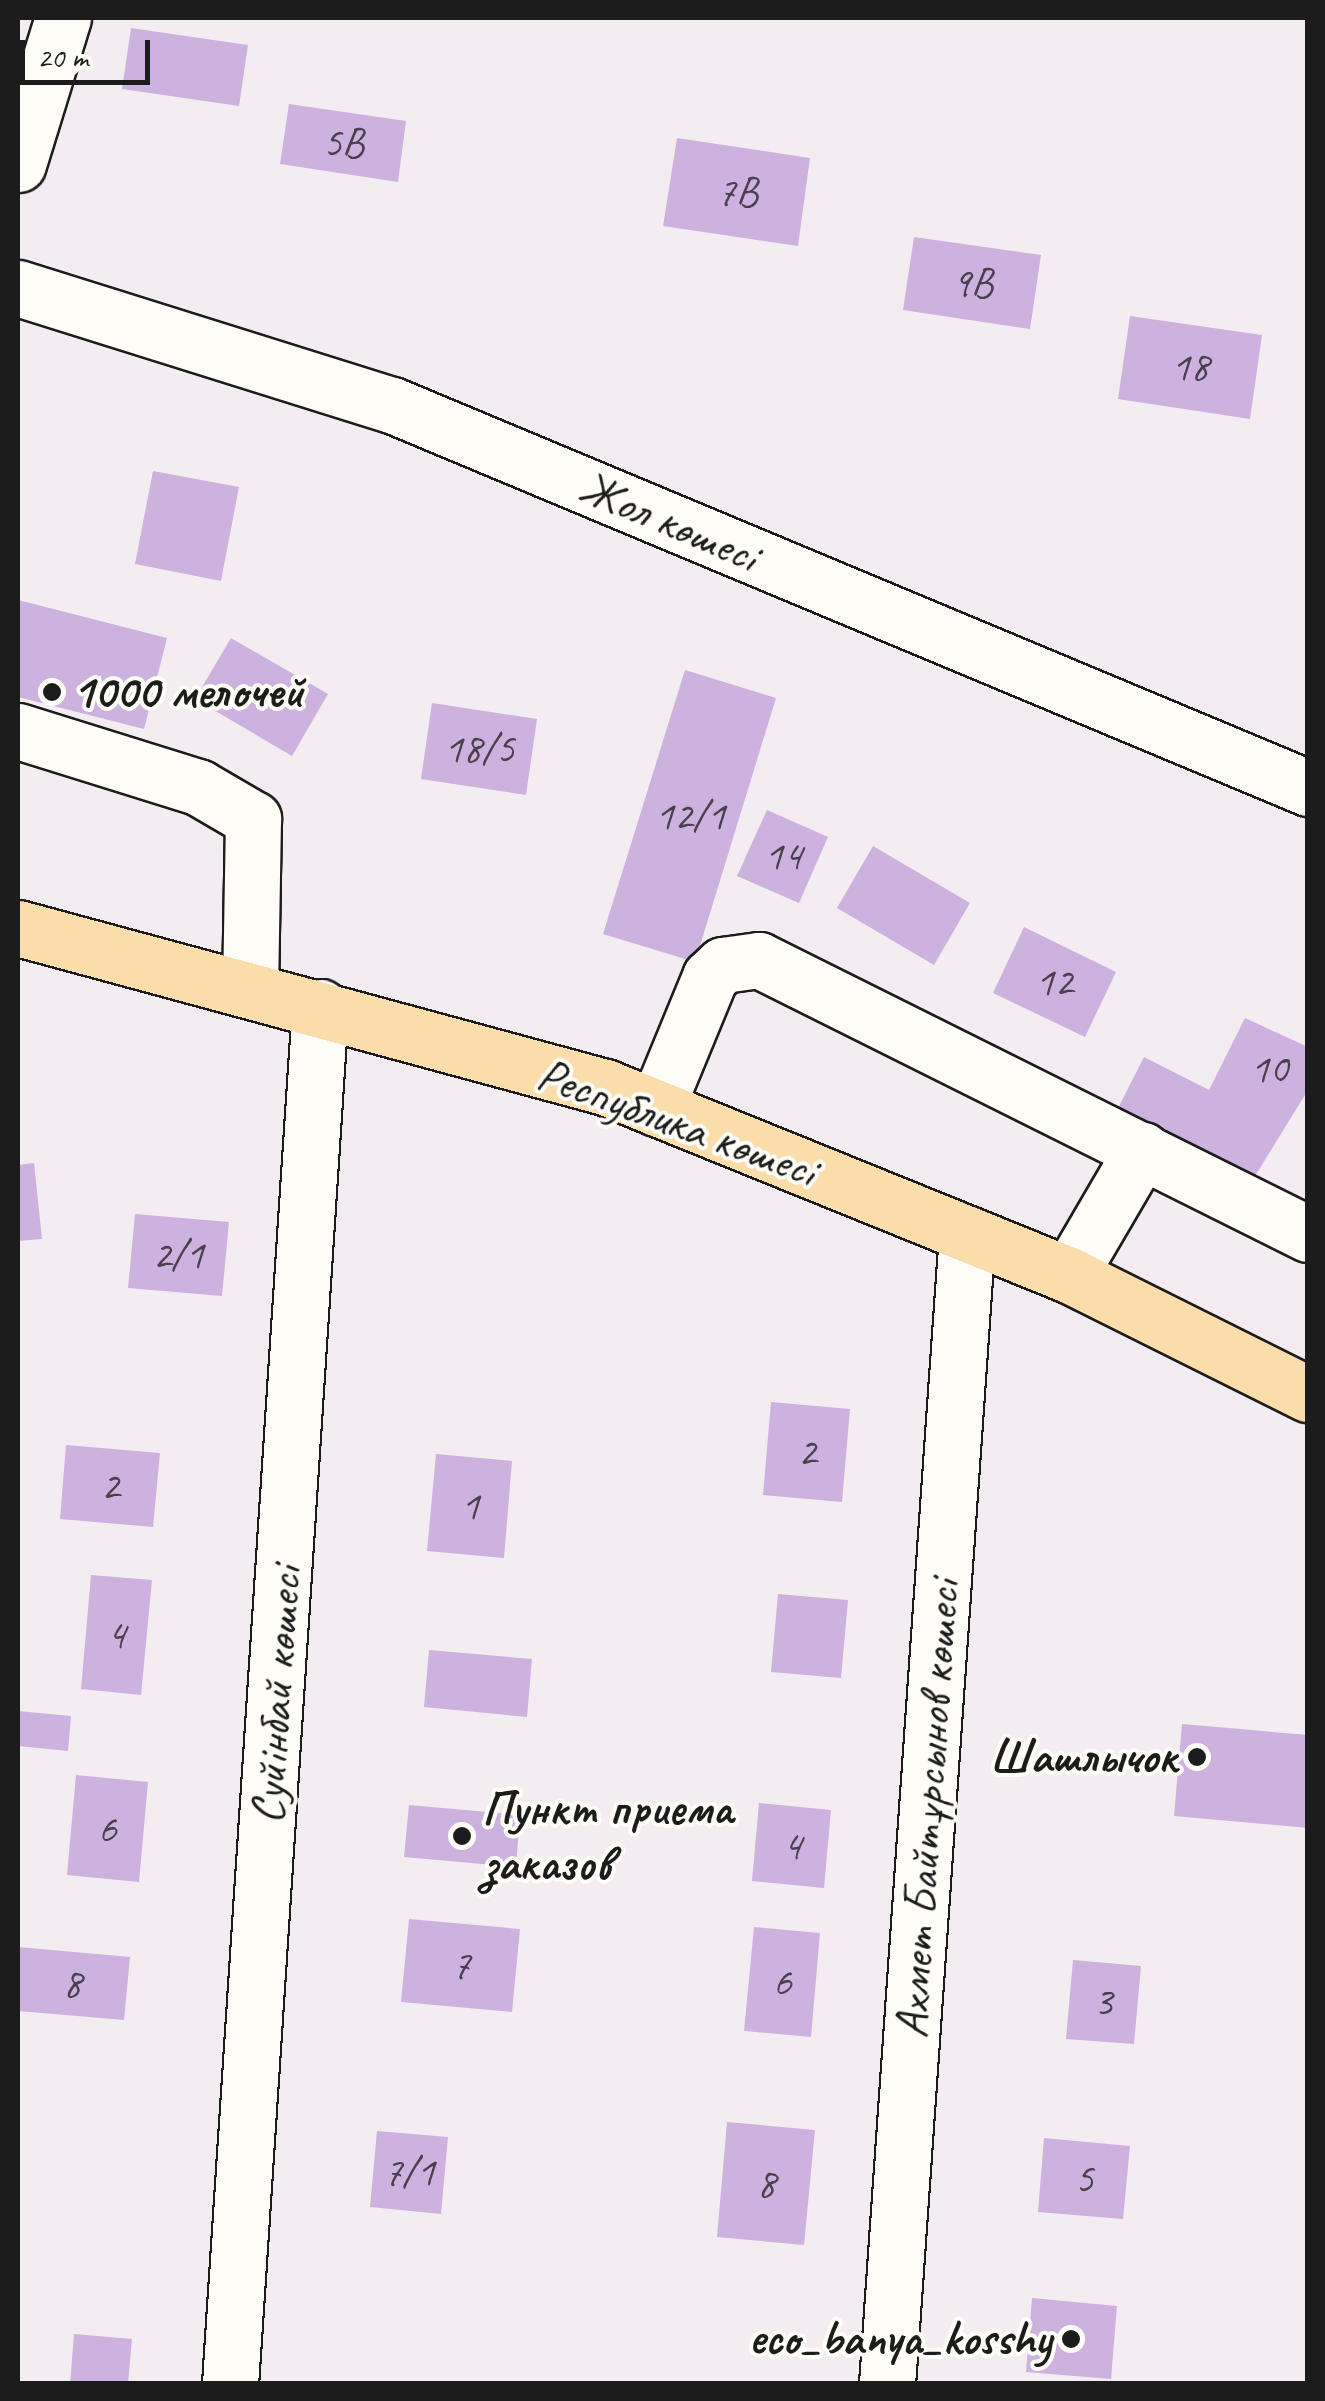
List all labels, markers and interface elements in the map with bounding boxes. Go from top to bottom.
scale bar [25,20,155,82]
text: 20 m [37,38,88,76]
house number: 5В [323,118,363,168]
house number: 7В [717,167,757,217]
house number: 9В [952,258,992,308]
house number: 18 [1171,342,1209,392]
street label: Жол көшесі [571,458,767,584]
place label: 1000 мелочей [72,663,304,721]
marker: 1000 мелочей [41,681,63,703]
house number: 18/5 [444,724,514,774]
house number: 12/1 [655,791,725,841]
house number: 14 [764,831,802,881]
house number: 12 [1035,957,1073,1007]
house number: 10 [1250,1044,1288,1094]
street label: Республика көшесі [530,1045,824,1199]
house number: 2/1 [152,1230,204,1280]
house number: 2 [798,1427,816,1477]
house number: 2 [101,1461,119,1511]
house number: 1 [461,1481,479,1531]
street label: Суйінбай көшесі [238,1564,314,1826]
street label: Ахмет Байтұрсынов көшесі [882,1577,972,2041]
house number: 4 [107,1610,125,1660]
place label: Шашлычок [989,1728,1177,1786]
marker: Шашлычок [1186,1746,1208,1768]
place label: Пункт приема заказов [482,1779,733,1892]
house number: 6 [98,1804,116,1854]
house number: 4 [783,1821,801,1871]
marker: Пункт приема заказов [451,1825,473,1847]
house number: 7 [452,1940,470,1990]
house number: 6 [773,1957,791,2007]
house number: 8 [63,1959,81,2009]
house number: 3 [1094,1977,1112,2027]
house number: 7/1 [383,2147,435,2197]
house number: 5 [1075,2154,1093,2204]
house number: 8 [757,2159,775,2209]
place label: eco_banya_kosshy [749,2310,1051,2368]
marker: eco_banya_kosshy [1060,2328,1082,2350]

